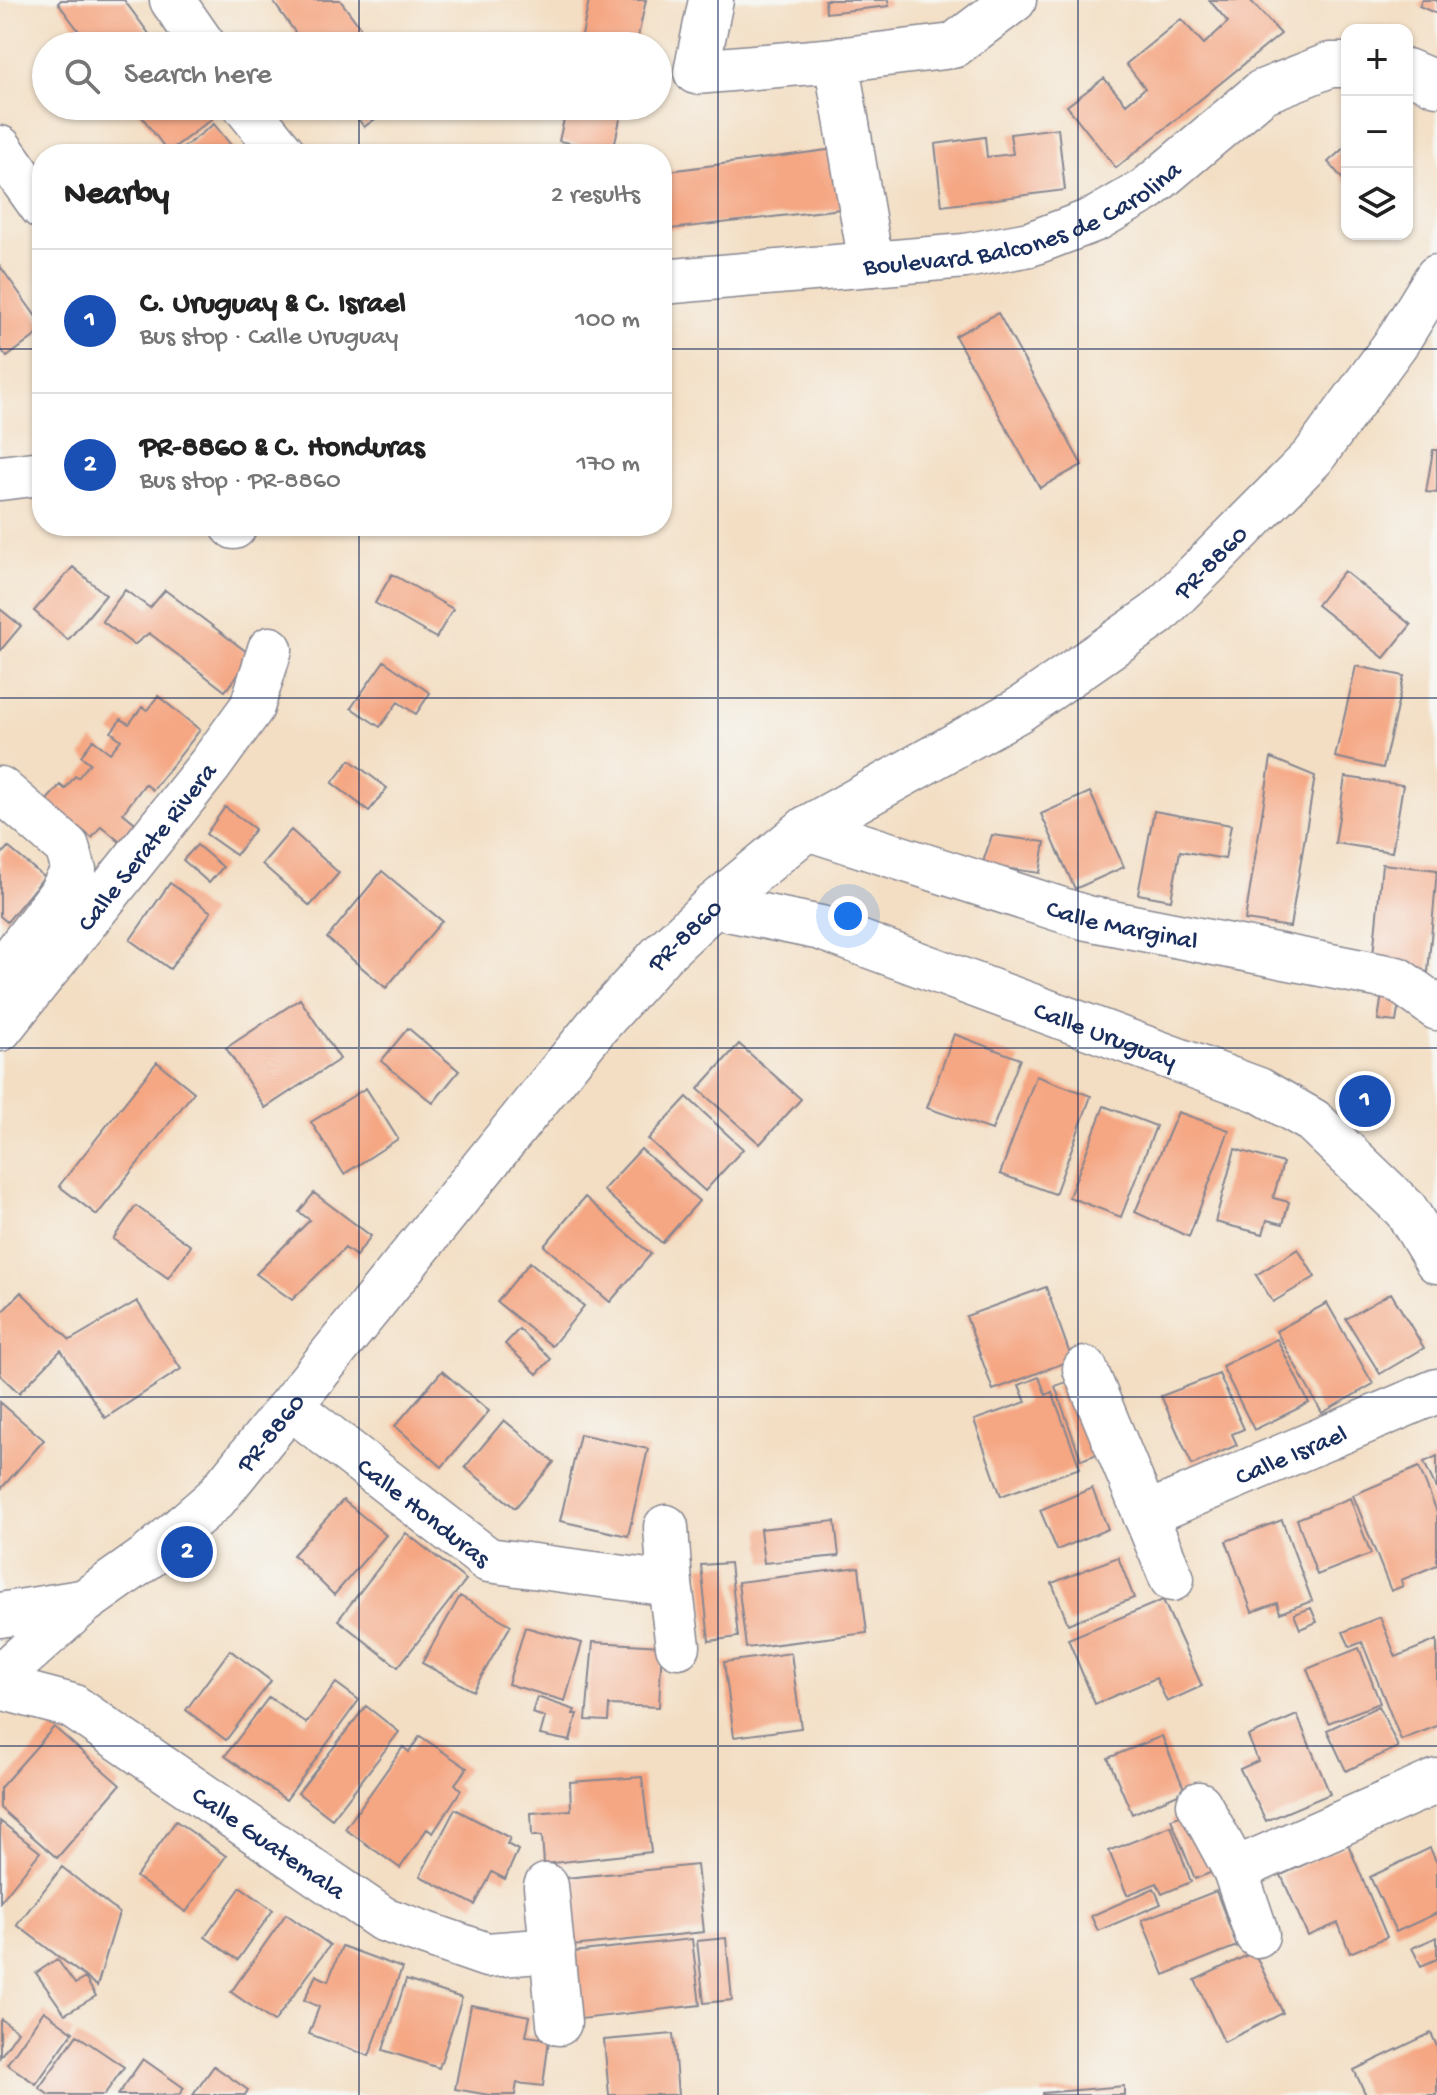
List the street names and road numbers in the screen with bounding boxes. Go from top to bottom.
street label: Boulevard Balcones de Carolina [861,155,1190,285]
street label: PR-8860 [1168,520,1257,609]
street label: Calle Serate Rivera [73,757,227,939]
street label: PR-8860 [642,894,731,981]
street label: Calle Marginal [1042,895,1200,959]
street label: Calle Uruguay [1029,997,1180,1078]
street label: PR-8860 [231,1389,314,1481]
street label: Calle Israel [1232,1420,1353,1495]
street label: Calle Honduras [349,1453,496,1577]
street label: Calle Guatemala [184,1781,351,1910]

